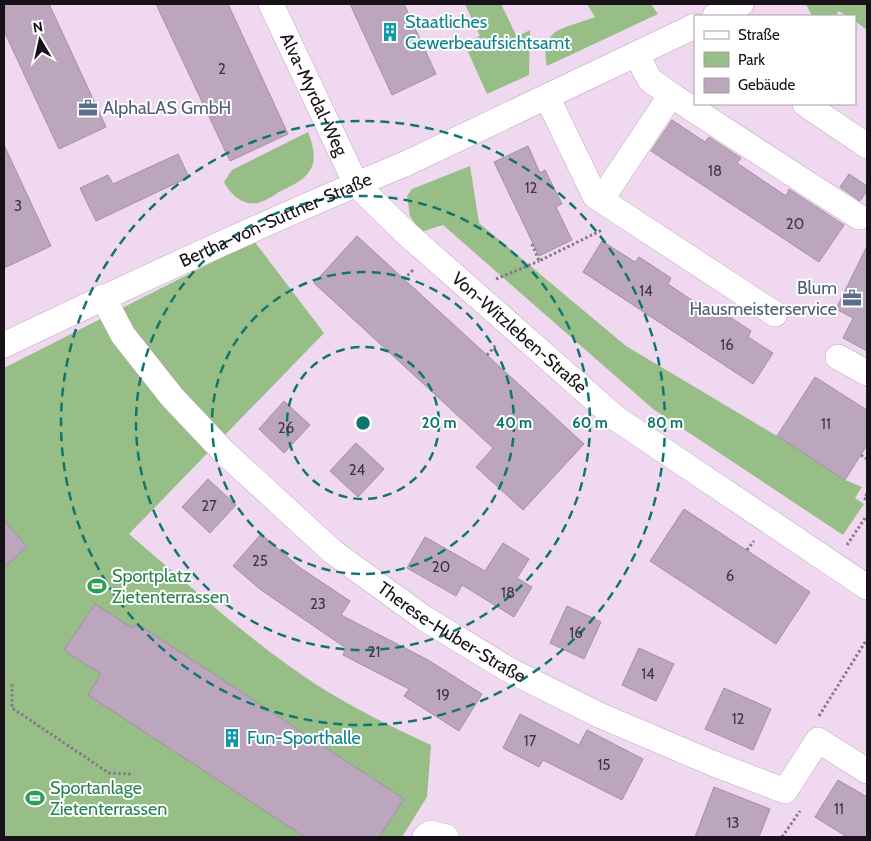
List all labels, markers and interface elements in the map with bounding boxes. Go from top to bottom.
place label: Staatliches Gewerbeaufsichtsamt [405,11,570,54]
north arrow [15,15,65,65]
legend [694,15,856,105]
text: N [32,17,44,37]
building icon: Staatliches Gewerbeaufsichtsamt [379,21,401,43]
text: Straße [738,26,780,44]
street label: Alva-Myrdal-Weg [275,29,353,161]
text: Park [738,51,765,69]
house number: 2 [218,60,226,78]
text: Gebäude [738,76,795,94]
office icon: AlphaLAS GmbH [77,97,99,119]
place label: AlphaLAS GmbH [103,97,231,119]
house number: 18 [708,162,722,180]
street label: Bertha-von-Suttner-Straße [176,168,375,272]
house number: 12 [525,179,538,197]
house number: 3 [14,197,22,215]
house number: 20 [786,215,804,233]
street label: Von-Witzleben-Straße [447,267,591,398]
place label: Blum Hausmeisterservice [689,277,837,320]
house number: 14 [639,282,653,300]
office icon: Blum Hausmeisterservice [841,287,863,309]
house number: 16 [720,336,734,354]
centre of rings [354,414,372,432]
text: 20 m [422,414,456,432]
text: 40 m [496,414,532,432]
text: 60 m [572,414,608,432]
text: 80 m [647,414,683,432]
house number: 11 [821,415,831,433]
house number: 26 [278,419,294,437]
house number: 24 [349,461,366,479]
house number: 27 [201,497,217,515]
house number: 25 [252,552,268,570]
house number: 20 [432,558,450,576]
place label: Sportplatz Zietenterrassen [112,565,229,608]
house number: 6 [726,567,734,585]
sports icon: Sportplatz Zietenterrassen [86,575,108,597]
street label: Therese-Huber-Straße [373,577,529,687]
house number: 18 [501,584,515,602]
house number: 23 [310,595,326,613]
house number: 16 [569,624,583,642]
house number: 21 [368,643,380,661]
house number: 14 [641,665,655,683]
house number: 19 [436,686,450,704]
house number: 12 [732,710,745,728]
building icon: Fun-Sporthalle [221,727,243,749]
place label: Fun-Sporthalle [247,727,361,749]
house number: 17 [524,732,537,750]
house number: 15 [597,756,611,774]
place label: Sportanlage Zietenterrassen [50,777,167,820]
sports icon: Sportanlage Zietenterrassen [24,787,46,809]
house number: 11 [834,800,844,818]
house number: 13 [726,814,740,832]

